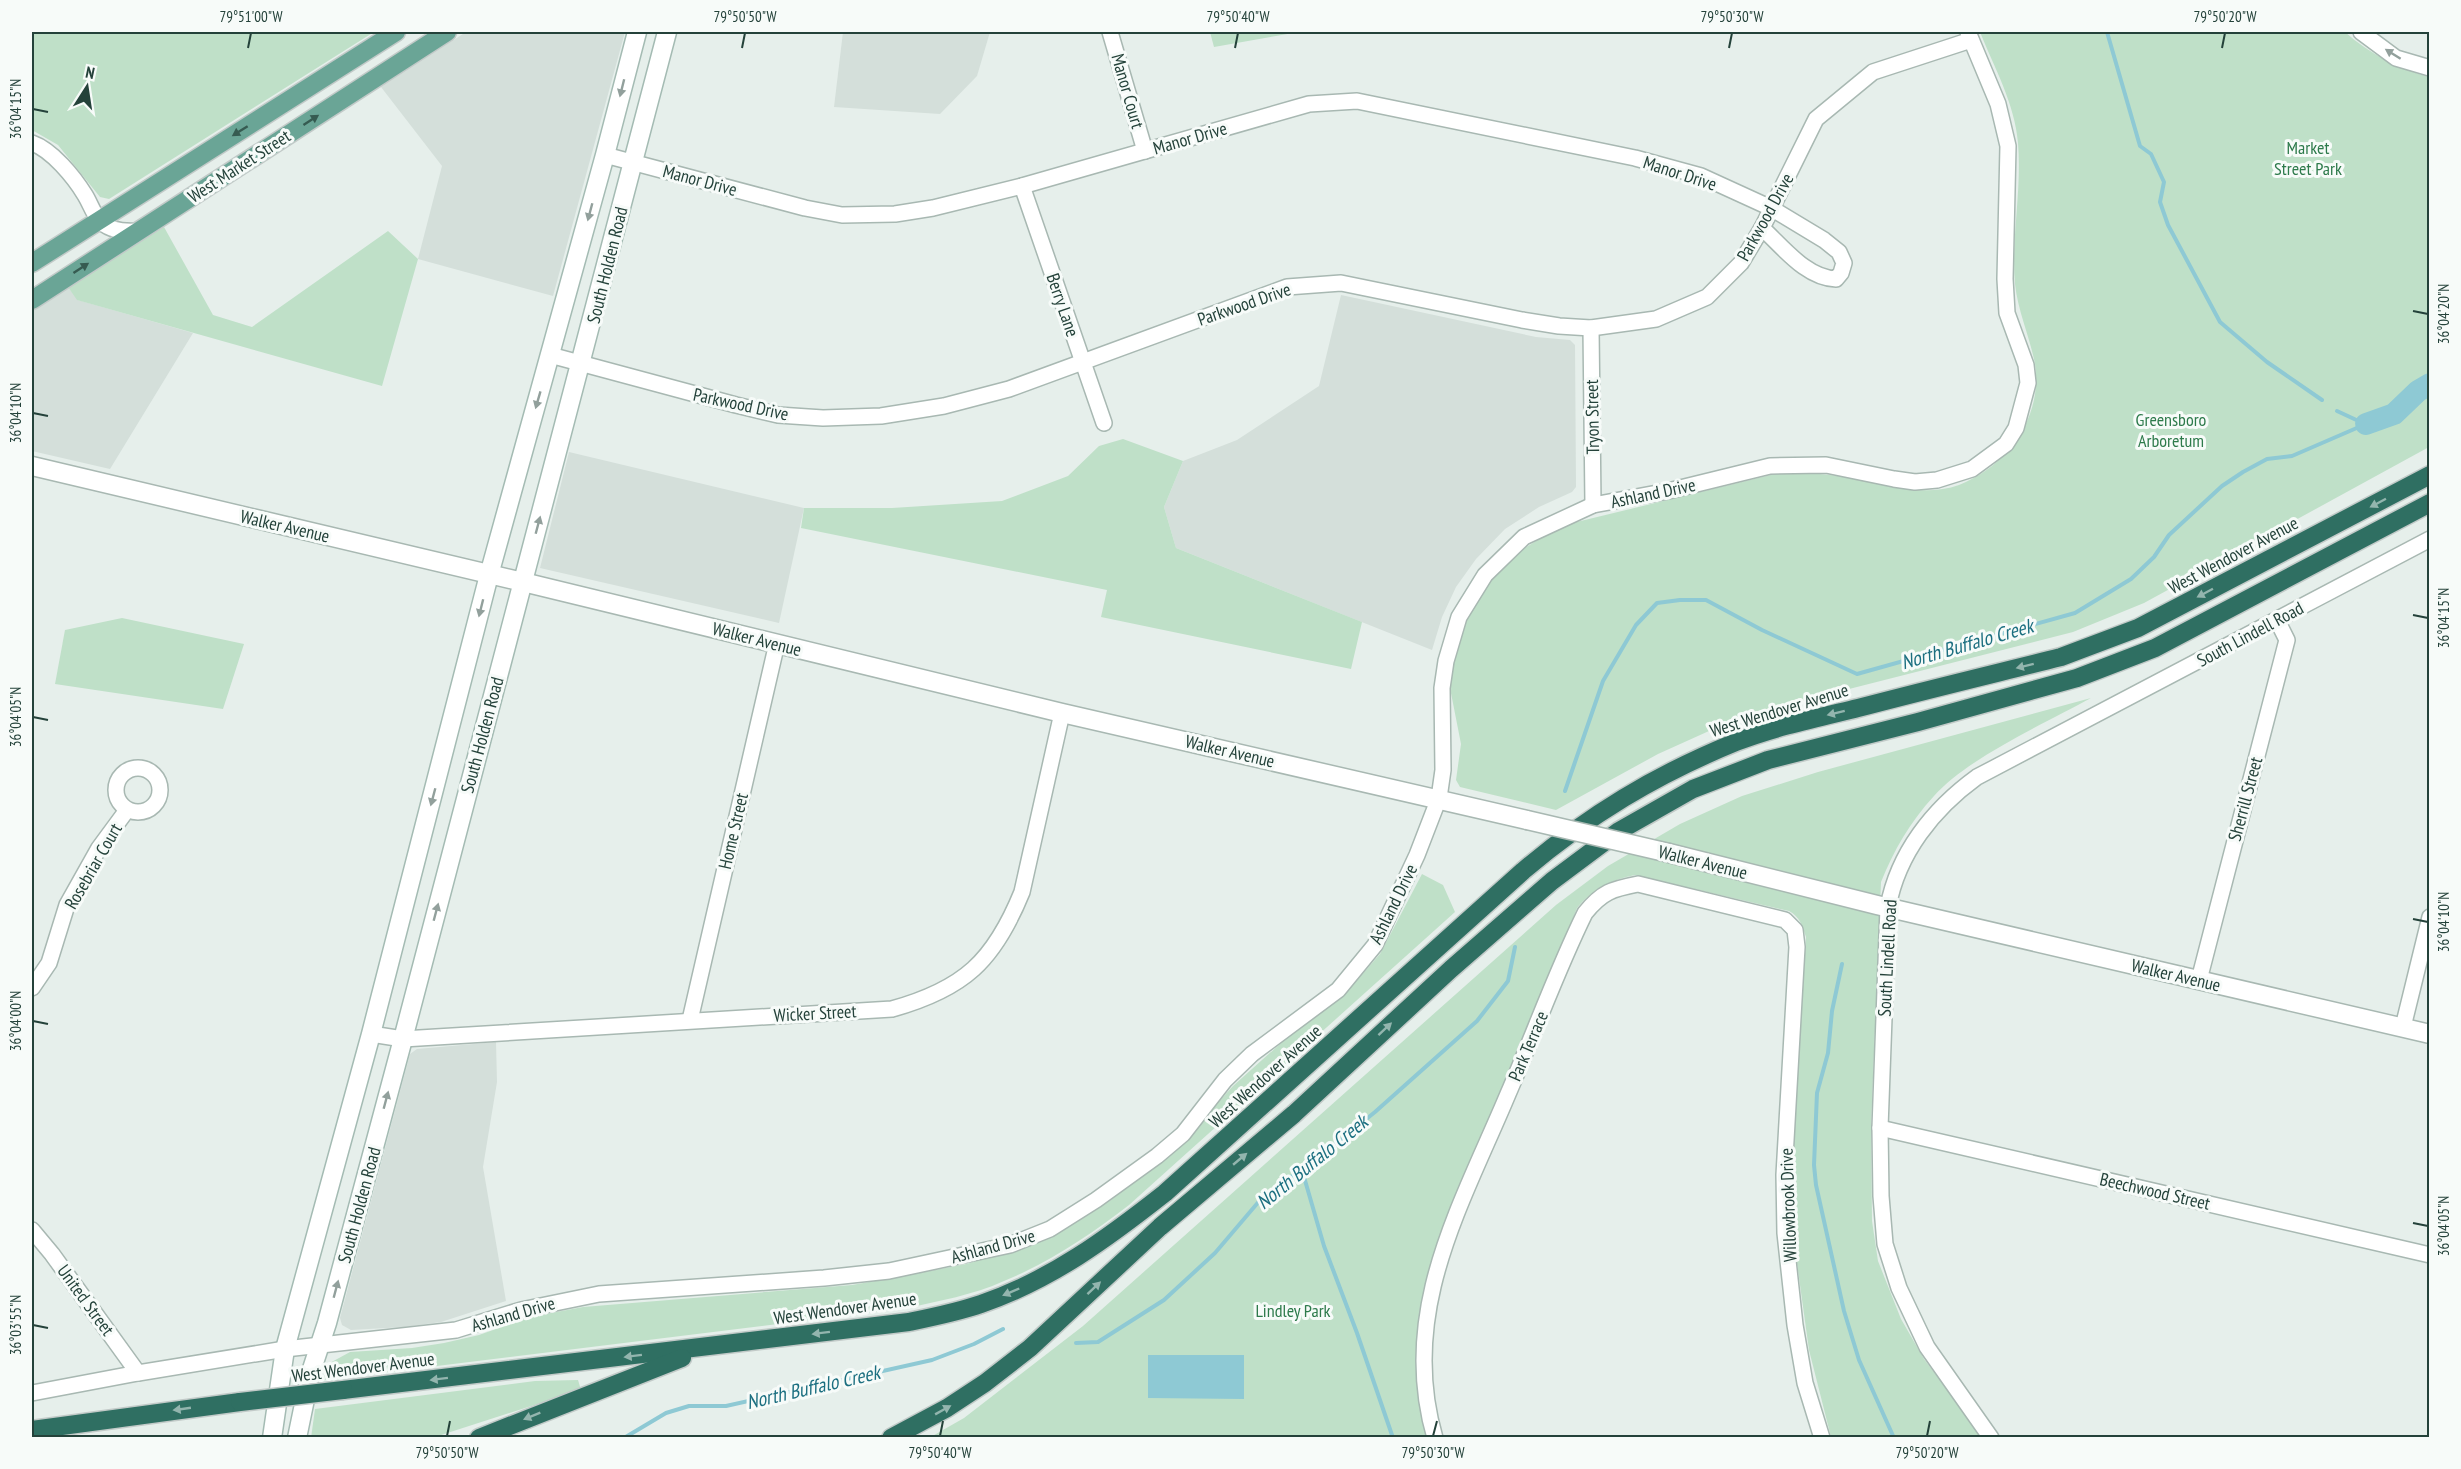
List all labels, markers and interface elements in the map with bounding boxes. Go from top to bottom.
text: 79°51'00"W [219,7,283,26]
text: 79°50'50"W [713,7,777,26]
text: 79°50'40"W [1206,7,1270,26]
text: 79°50'30"W [1700,7,1764,26]
text: 79°50'20"W [2193,7,2257,26]
one-way arrow [2385,49,2401,60]
street label: Manor Court [1106,51,1150,131]
north arrow [57,57,117,117]
text: N [84,62,96,83]
text: 36°04'15"N [6,79,25,139]
one-way arrow [617,79,627,97]
one-way arrow [302,114,318,126]
street label: Manor Drive [1150,116,1230,160]
street label: West Market Street [183,124,295,208]
one-way arrow [233,125,249,137]
park label: Market Street Park [2274,136,2342,180]
street label: Manor Drive [1640,150,1720,196]
street label: Manor Drive [660,159,740,201]
street label: Parkwood Drive [1731,169,1799,265]
one-way arrow [584,203,594,221]
street label: South Holden Road [581,204,633,326]
one-way arrow [73,263,89,274]
street label: Berry Lane [1041,270,1085,340]
street label: Parkwood Drive [1194,277,1294,331]
text: 36°04'20"N [2434,284,2453,344]
street label: Tryon Street [1580,379,1604,455]
text: 36°04'10"N [6,383,25,443]
street label: Parkwood Drive [691,383,791,425]
one-way arrow [532,391,542,409]
park label: Greensboro Arboretum [2136,408,2207,452]
street label: Ashland Drive [1608,473,1698,513]
one-way arrow [2369,497,2387,507]
street label: Walker Avenue [238,505,332,547]
street label: West Wendover Avenue [2164,511,2302,599]
one-way arrow [534,516,543,534]
text: 36°04'15"N [2434,588,2453,648]
one-way arrow [2197,589,2214,598]
street label: South Lindell Road [2193,596,2307,672]
one-way arrow [475,599,485,617]
water label: North Buffalo Creek [1898,612,2038,675]
street label: Walker Avenue [710,617,804,661]
one-way arrow [2016,661,2034,671]
street label: South Holden Road [455,674,509,796]
street label: West Wendover Avenue [1707,678,1851,742]
text: 36°04'05"N [6,687,25,747]
one-way arrow [1827,709,1845,719]
street label: Walker Avenue [1183,730,1277,772]
street label: Sherrill Street [2223,754,2267,844]
one-way arrow [427,788,437,806]
street label: Home Street [713,791,753,871]
street label: Rosebriar Court [59,819,127,913]
street label: Walker Avenue [1656,840,1750,884]
street label: Ashland Drive [1364,860,1422,948]
text: 36°04'10"N [2434,892,2453,952]
street label: South Lindell Road [1872,899,1902,1017]
one-way arrow [432,903,441,921]
street label: Walker Avenue [2129,954,2223,996]
text: 36°04'00"N [6,991,25,1051]
street label: Wicker Street [773,999,857,1027]
street label: Park Terrace [1503,1007,1553,1085]
street label: West Wendover Avenue [1204,1019,1326,1133]
one-way arrow [1378,1022,1393,1036]
one-way arrow [382,1091,392,1110]
water label: North Buffalo Creek [1251,1108,1375,1215]
street label: South Holden Road [332,1144,386,1266]
street label: Willowbrook Drive [1775,1148,1801,1262]
one-way arrow [1232,1153,1247,1166]
street label: Beechwood Street [2098,1167,2212,1215]
text: 36°04'05"N [2434,1196,2453,1256]
street label: Ashland Drive [948,1224,1038,1268]
street label: United Street [53,1260,120,1340]
one-way arrow [332,1280,342,1298]
one-way arrow [1086,1282,1101,1295]
street label: West Wendover Avenue [772,1287,918,1329]
one-way arrow [1001,1287,1019,1297]
street label: Ashland Drive [468,1291,558,1337]
text: 36°03'55"N [6,1295,25,1355]
park label: Lindley Park [1255,1299,1331,1322]
one-way arrow [811,1328,830,1338]
street label: West Wendover Avenue [290,1347,436,1387]
one-way arrow [623,1351,642,1361]
water label: North Buffalo Creek [744,1358,885,1415]
one-way arrow [429,1374,448,1384]
one-way arrow [173,1405,192,1414]
one-way arrow [934,1405,951,1415]
one-way arrow [523,1411,541,1421]
text: 79°50'50"W [415,1443,479,1462]
text: 79°50'40"W [908,1443,972,1462]
text: 79°50'30"W [1401,1443,1465,1462]
text: 79°50'20"W [1895,1443,1959,1462]

